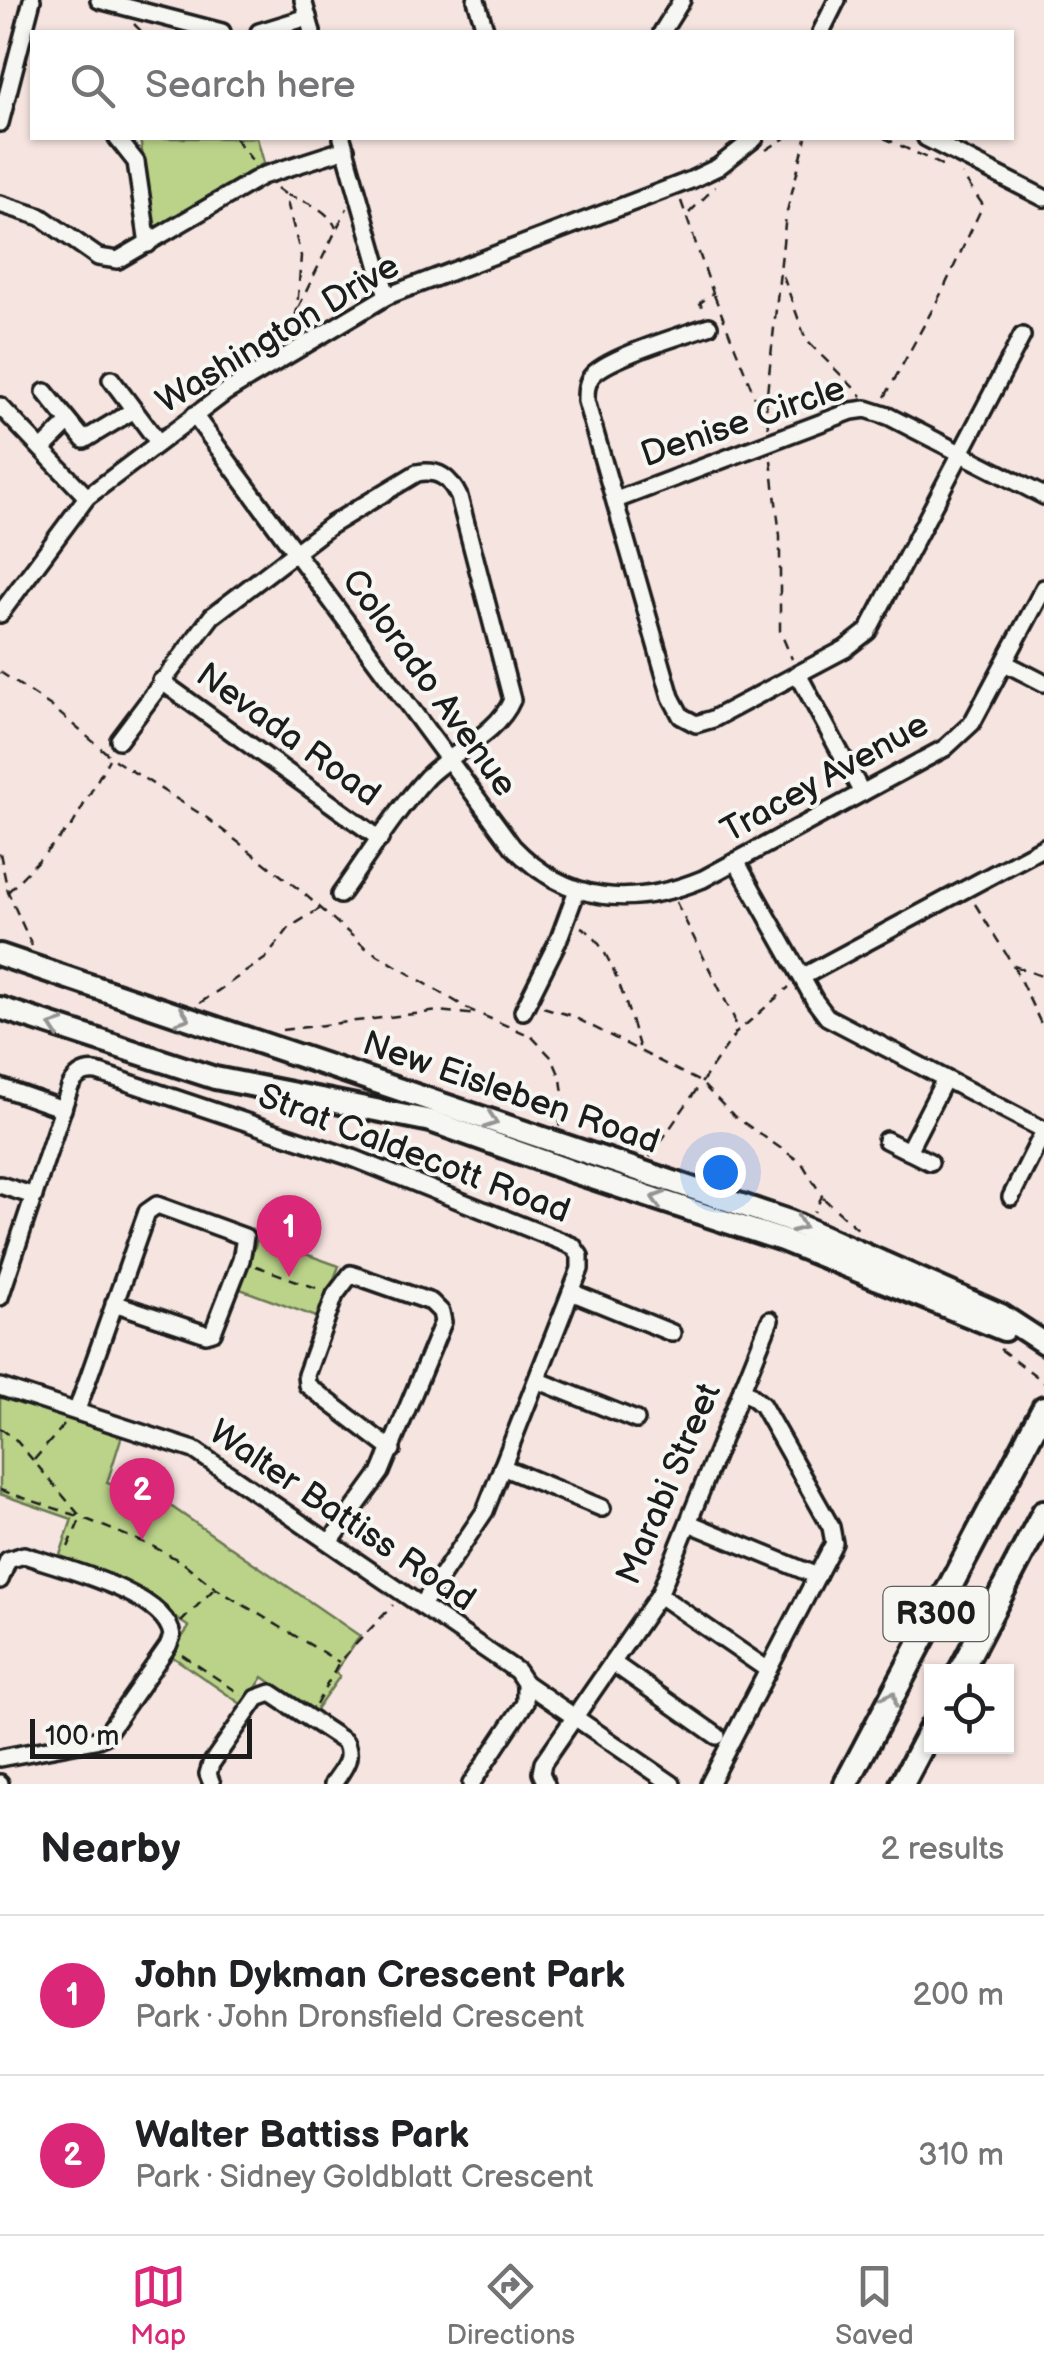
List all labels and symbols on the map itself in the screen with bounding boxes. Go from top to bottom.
street label: Washington Drive [149,245,407,423]
street label: Denise Circle [635,367,851,477]
street label: Colorado Avenue [332,561,526,805]
street label: Nevada Road [188,654,388,816]
street label: Tracey Avenue [714,703,936,853]
one-way arrow [174,1005,191,1025]
one-way arrow [48,1019,65,1039]
street label: New Eisleben Road [357,1022,665,1164]
street label: Strat Caldecott Road [252,1075,576,1233]
one-way arrow [482,1109,499,1129]
your location [695,1147,746,1198]
one-way arrow [650,1190,667,1210]
pin: 1 [256,1194,322,1277]
one-way arrow [789,1213,807,1233]
street label: Marabi Street [607,1377,731,1591]
street label: Walter Battiss Road [201,1411,483,1621]
pin: 2 [110,1458,174,1540]
road number: R300 [884,1587,988,1641]
one-way arrow [879,1690,898,1708]
scale bar [30,1714,252,1758]

